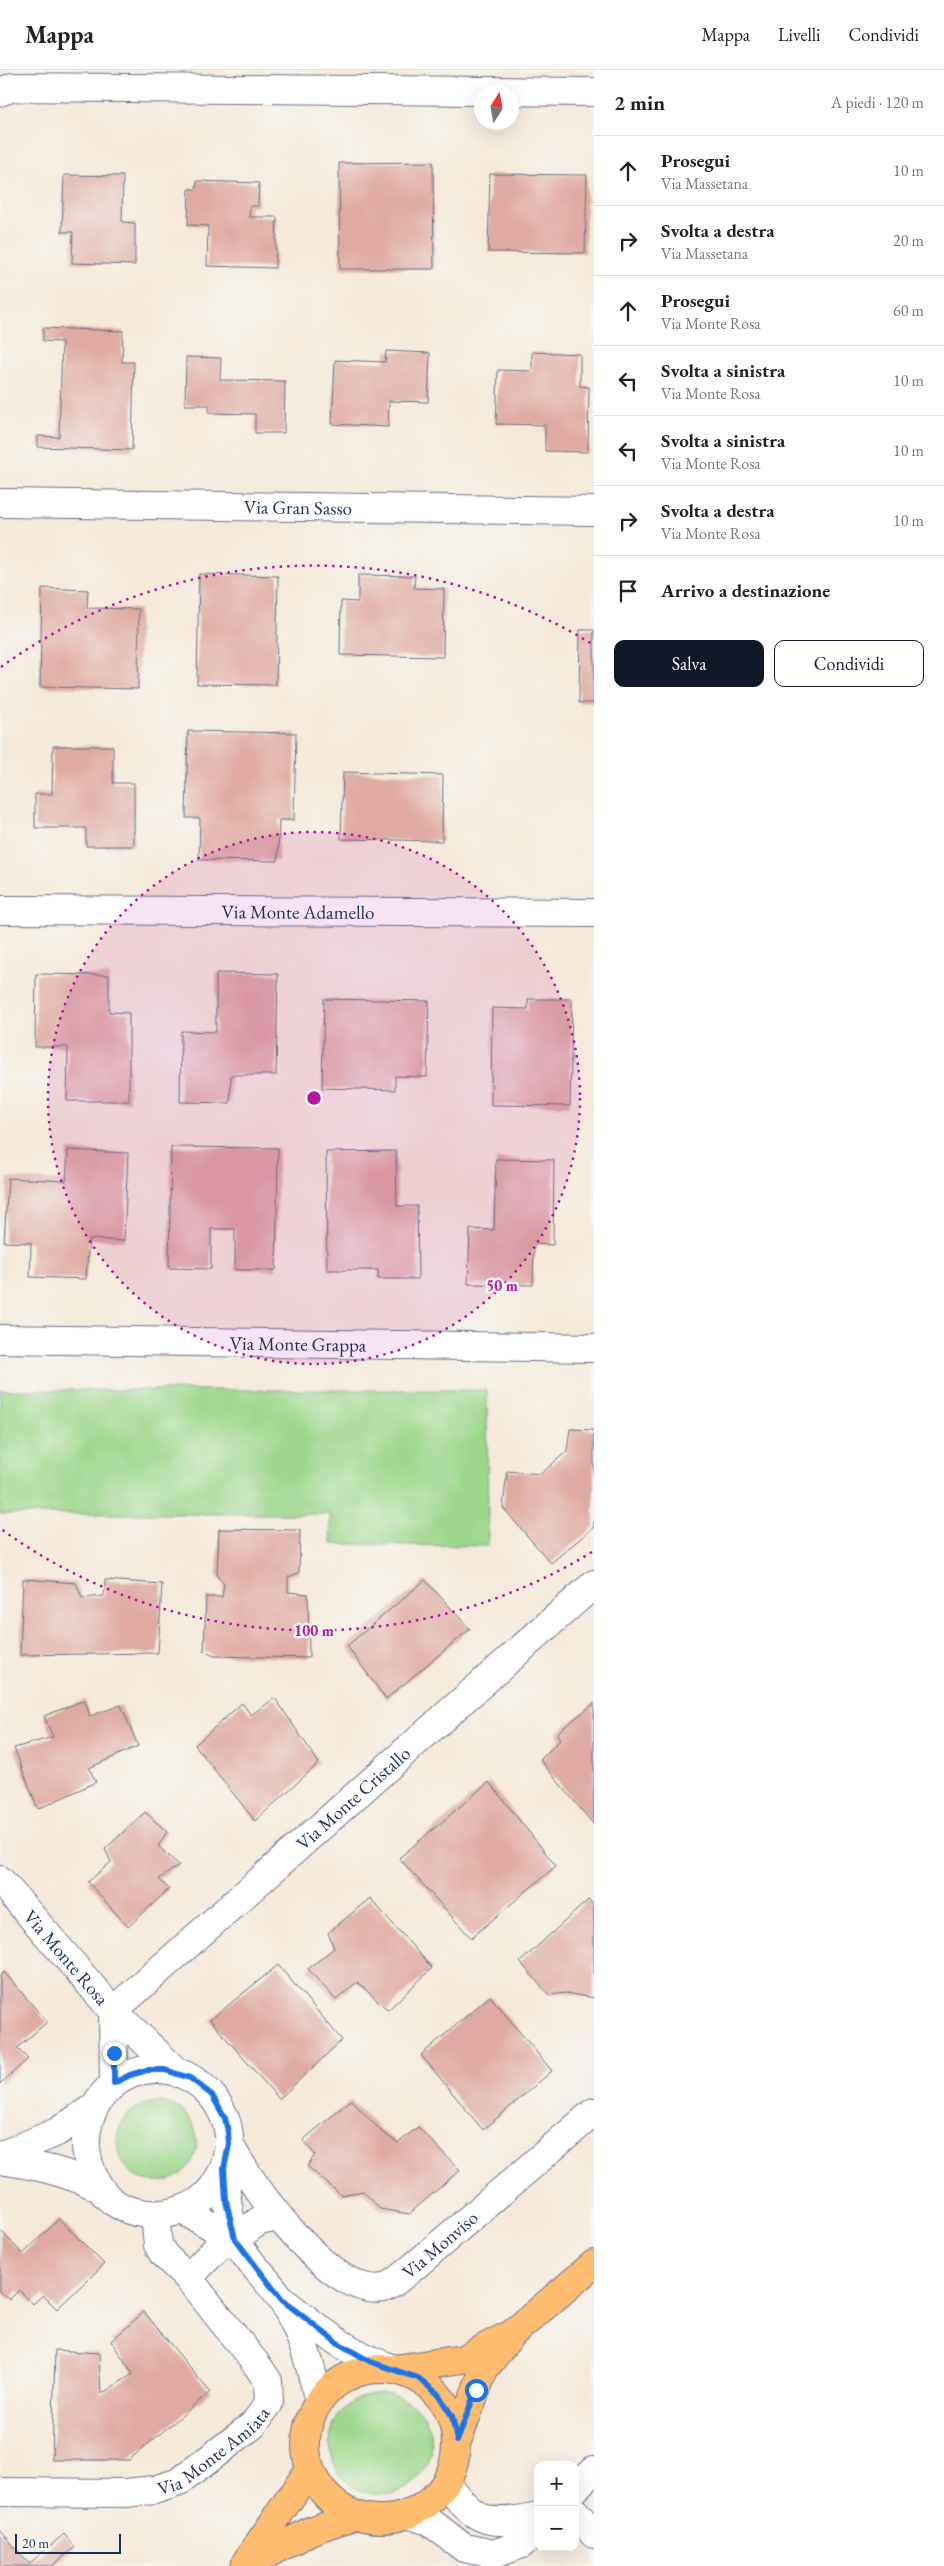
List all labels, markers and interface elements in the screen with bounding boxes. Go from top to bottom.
text: Mappa [25,19,94,50]
text: Mappa [701,23,750,46]
text: Livelli [778,23,820,46]
text: Condividi [848,23,919,46]
north arrow [474,85,519,130]
text: 2 min [614,89,665,116]
text: A piedi · 120 m [831,92,924,113]
text: Prosegui [661,148,730,173]
icon: ahead [614,157,642,185]
text: 10 m [893,160,924,181]
text: Via Massetana [661,173,748,194]
text: Svolta a destra [661,218,775,243]
icon: right [614,227,642,255]
text: 20 m [893,230,924,251]
text: Via Massetana [661,243,748,264]
text: Prosegui [661,288,730,313]
icon: ahead [614,297,642,325]
text: 60 m [893,300,924,321]
text: Via Monte Rosa [661,313,761,334]
text: Svolta a sinistra [661,358,785,383]
icon: left [614,367,642,395]
text: 10 m [893,370,924,391]
text: Via Monte Rosa [661,383,761,404]
text: Svolta a sinistra [661,428,785,453]
icon: left [614,437,642,465]
text: 10 m [893,440,924,461]
text: Via Monte Rosa [661,453,761,474]
street label: Via Gran Sasso [244,494,352,520]
text: Svolta a destra [661,498,775,523]
icon: right [614,507,642,535]
text: 10 m [893,510,924,531]
text: Via Monte Rosa [661,523,761,544]
icon: arrive [614,577,642,605]
text: Arrivo a destinazione [661,578,830,603]
button: Salva [614,640,764,687]
button: Condividi [774,640,924,687]
street label: Via Monte Adamello [221,899,375,924]
centre of rings [305,1089,323,1107]
text: 50 m [486,1276,518,1295]
street label: Via Monte Grappa [229,1330,367,1357]
text: 100 m [294,1621,334,1640]
street label: Via Monte Cristallo [291,1741,415,1855]
street label: Via Monte Rosa [18,1904,115,2011]
route end [103,2042,126,2065]
street label: Via Monviso [397,2205,483,2284]
route start [465,2379,488,2402]
street label: Via Monte Amiata [154,2401,275,2501]
map controls [534,2461,579,2551]
button: + [534,2461,579,2506]
button: − [534,2506,579,2551]
scale bar [15,2531,121,2554]
text: 20 m [22,2534,49,2552]

